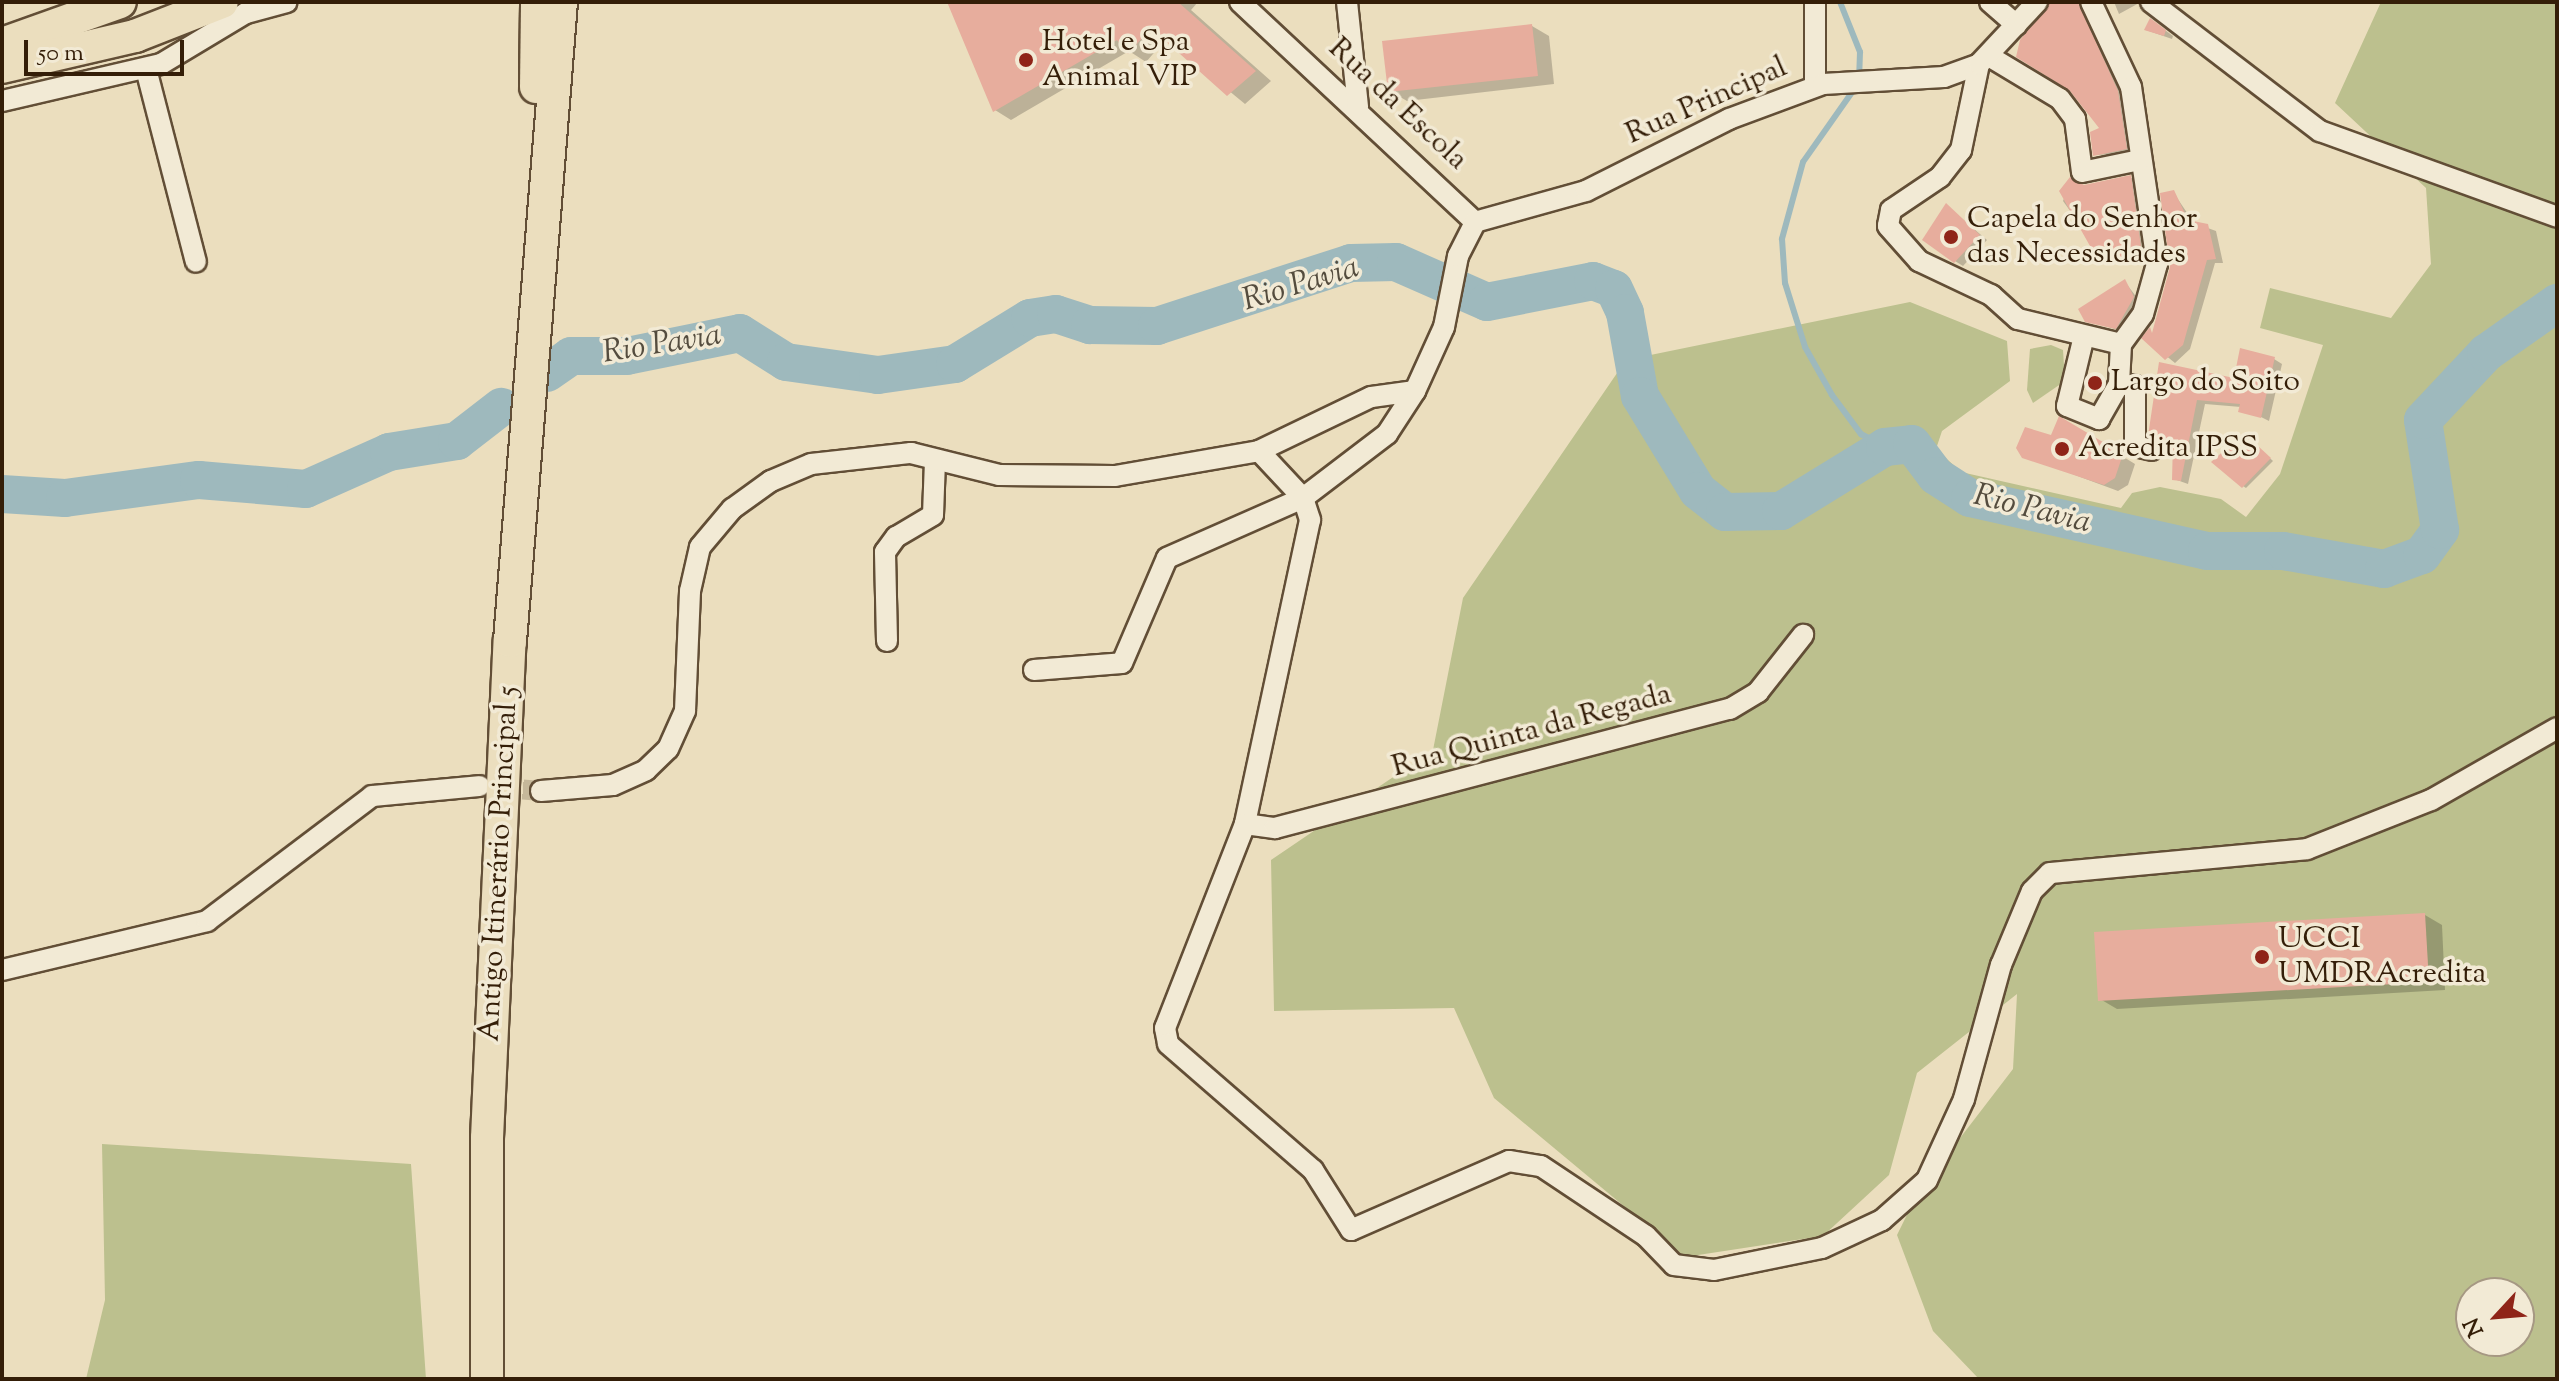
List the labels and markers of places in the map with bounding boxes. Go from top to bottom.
place label: Hotel e Spa Animal VIP [1042,25,1197,96]
marker: Hotel e Spa Animal VIP [1017,51,1035,69]
place label: Capela do Senhor das Necessidades [1967,202,2197,272]
marker: Capela do Senhor das Necessidades [1942,228,1960,246]
place label: Largo do Soito [2111,365,2300,401]
marker: Largo do Soito [2086,374,2104,392]
place label: Acredita IPSS [2078,431,2258,467]
marker: Acredita IPSS [2053,440,2071,458]
place label: UCCI UMDRAcredita [2278,922,2486,992]
marker: UCCI UMDRAcredita [2253,948,2271,966]

